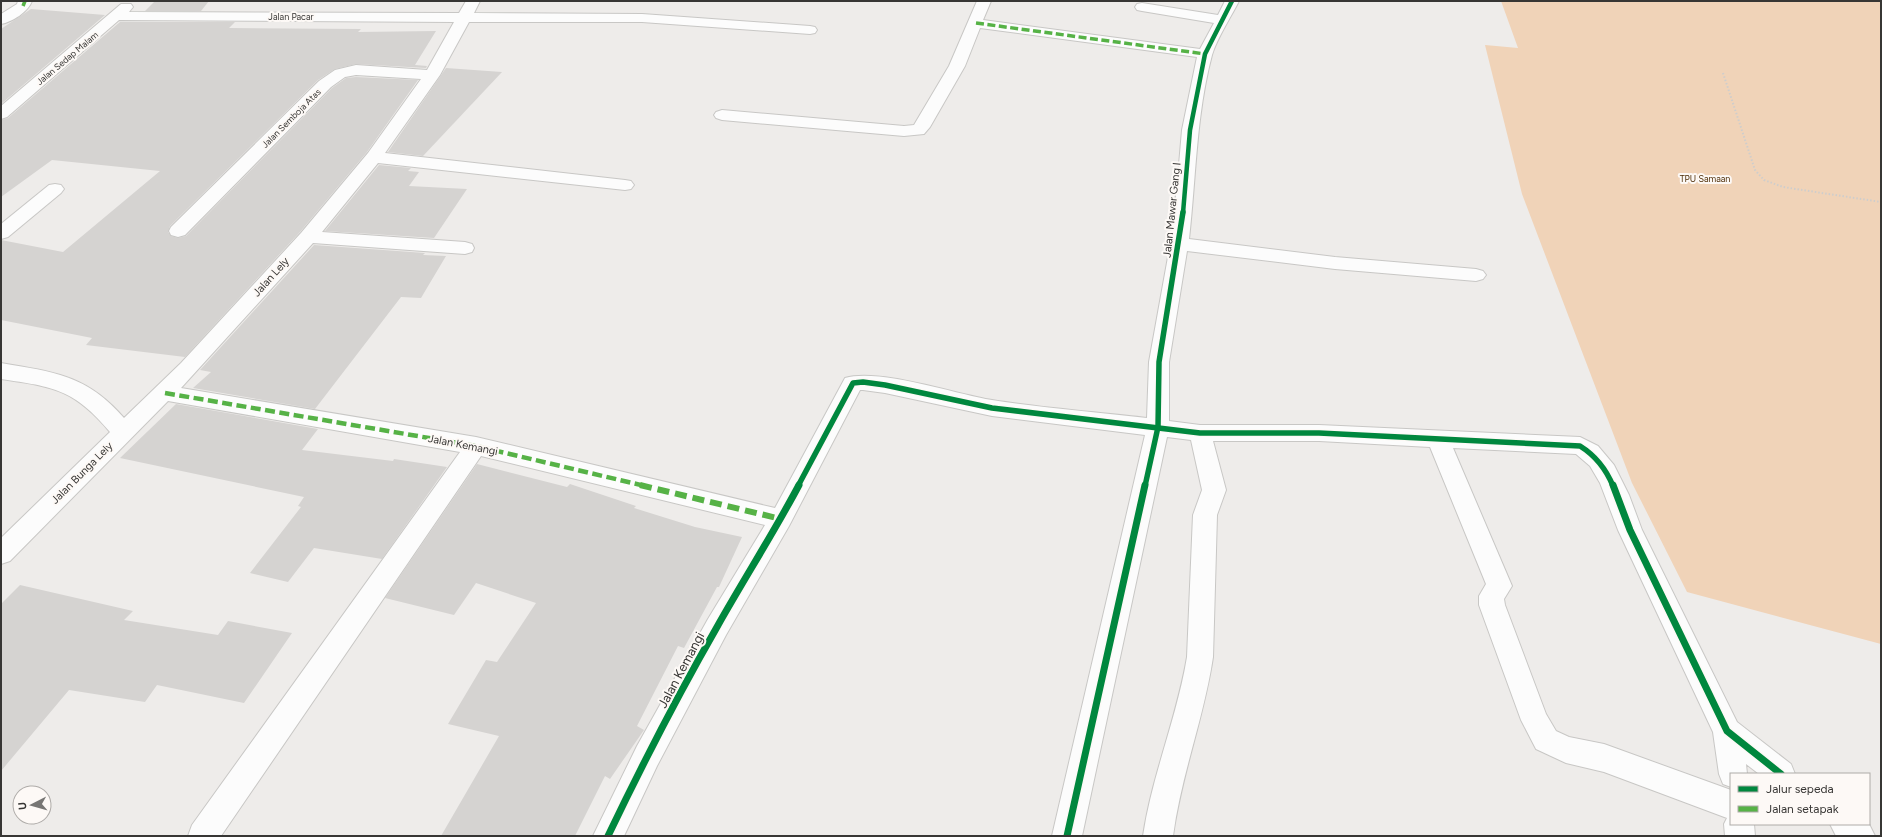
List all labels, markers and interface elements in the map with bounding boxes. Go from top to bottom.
street label: Jalan Pacar [268,11,314,22]
street label: Jalan Sedap Malam [34,29,100,87]
street label: Jalan Semboja Atas [259,86,323,150]
street label: Jalan Mawar Gang I [1161,162,1183,258]
park label: TPU Samaan [1680,173,1730,184]
street label: Jalan Lely [250,255,292,299]
street label: Jalan Kemangi [427,432,499,458]
street label: Jalan Bunga Lely [48,439,116,507]
street label: Jalan Kemangi [655,629,707,711]
legend [1730,773,1870,825]
text: Jalur sepeda [1766,782,1834,796]
north arrow [12,785,52,825]
text: U [16,801,29,811]
text: Jalan setapak [1766,802,1839,816]

